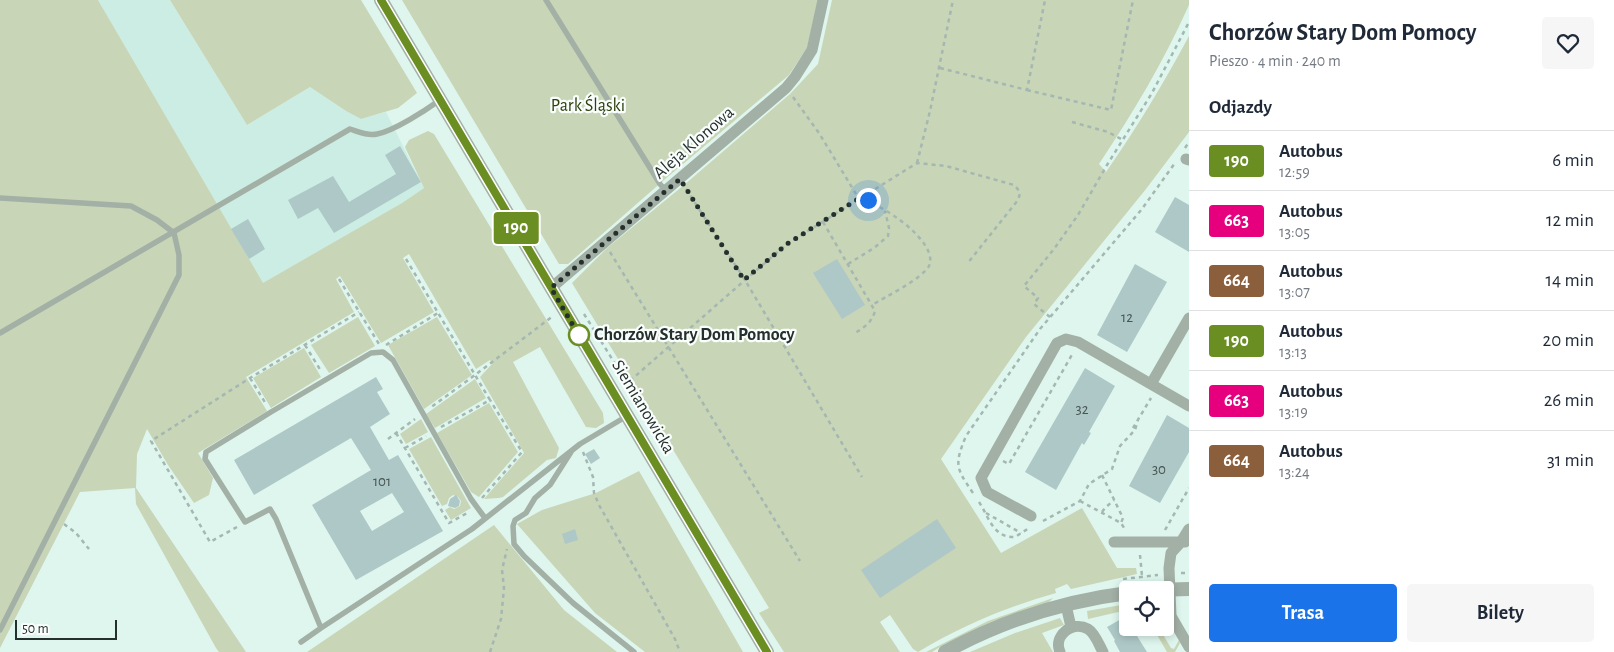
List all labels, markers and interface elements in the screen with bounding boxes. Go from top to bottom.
button: heart [1542,17,1594,69]
text: Chorzów Stary Dom Pomocy [1209,21,1476,45]
text: Pieszo · 4 min · 240 m [1209,53,1341,69]
park label: Park Śląski [551,94,625,115]
text: Odjazdy [1209,98,1272,117]
street label: Aleja Klonowa [650,103,738,183]
text: Autobus [1279,142,1343,161]
text: 6 min [1552,151,1594,170]
text: 190 [1224,152,1249,170]
text: 12:59 [1279,164,1310,180]
your location [856,188,881,213]
text: Autobus [1279,202,1343,221]
text: 12 min [1546,211,1594,230]
line badge: 190 [487,212,545,244]
text: 663 [1224,212,1249,230]
text: 190 [504,219,528,237]
text: 13:05 [1279,224,1310,240]
text: Autobus [1279,262,1343,281]
text: 14 min [1546,271,1594,290]
text: 664 [1223,272,1250,290]
text: 13:07 [1279,284,1310,300]
house number: 12 [1121,310,1133,325]
text: Autobus [1279,322,1343,341]
marker: Chorzów Stary Dom Pomocy [568,324,590,346]
place label: Chorzów Stary Dom Pomocy [594,326,795,344]
text: 20 min [1543,331,1594,350]
text: 190 [1224,332,1249,350]
text: 13:13 [1279,344,1307,360]
street label: Siemianowicka [608,357,678,457]
text: Autobus [1279,382,1343,401]
text: 26 min [1544,391,1594,410]
text: 663 [1224,392,1249,410]
house number: 32 [1075,402,1089,417]
text: 13:19 [1279,404,1308,420]
text: Autobus [1279,442,1343,461]
text: 31 min [1547,451,1594,470]
text: 664 [1223,452,1250,470]
house number: 30 [1152,462,1166,477]
text: 13:24 [1279,464,1310,480]
house number: 101 [373,474,391,489]
map controls [1119,581,1174,636]
button: locate [1119,581,1174,636]
button: Trasa [1209,584,1397,642]
button: Bilety [1407,584,1594,642]
scale bar [15,617,118,640]
text: 50 m [22,622,49,636]

